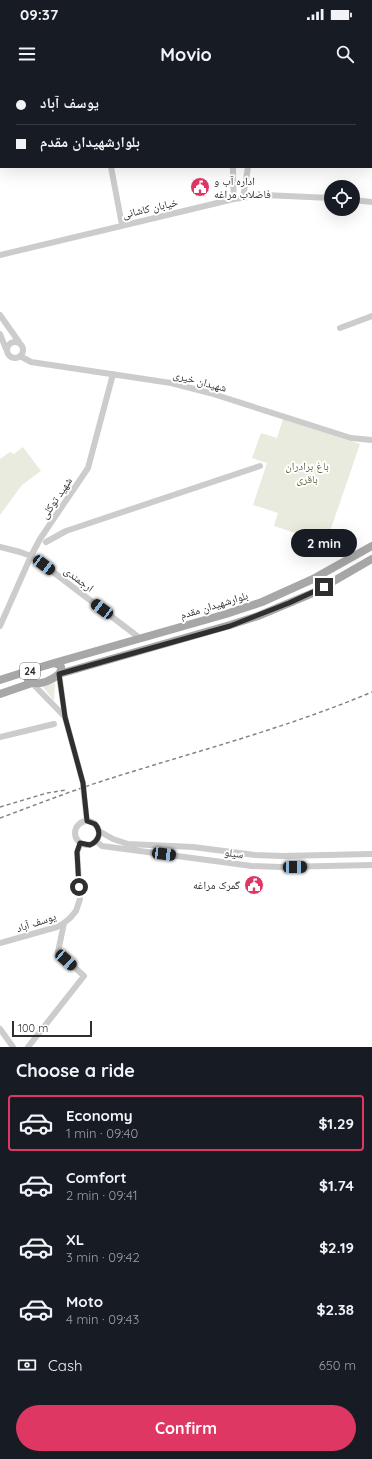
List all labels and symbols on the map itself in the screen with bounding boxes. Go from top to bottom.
place label: اداره آب و فاضلاب مراغه [214,174,271,201]
public building icon: اداره آب و فاضلاب مراغه [189,176,211,198]
street label: خیابان کاشانی [121,195,179,221]
street label: شهیدان خیری [172,367,228,395]
park label: باغ برادران باقری [285,459,329,486]
street label: شهید توکلی [37,474,75,522]
callout: 2 min [291,529,357,557]
car [31,553,57,577]
street label: ارجمندی [61,563,97,595]
route end [315,578,333,596]
street label: بلوارشهیدان مقدم [178,588,250,622]
car [89,597,115,621]
road number: 24 [20,663,40,679]
street label: سیلو [224,845,244,861]
car [151,847,177,861]
car [283,861,307,873]
public building icon: گمرک مراغه [243,874,265,896]
route start [70,878,88,896]
place label: گمرک مراغه [193,878,240,892]
street label: یوسف آباد [14,909,58,935]
car [53,948,79,972]
scale bar [12,1019,92,1038]

